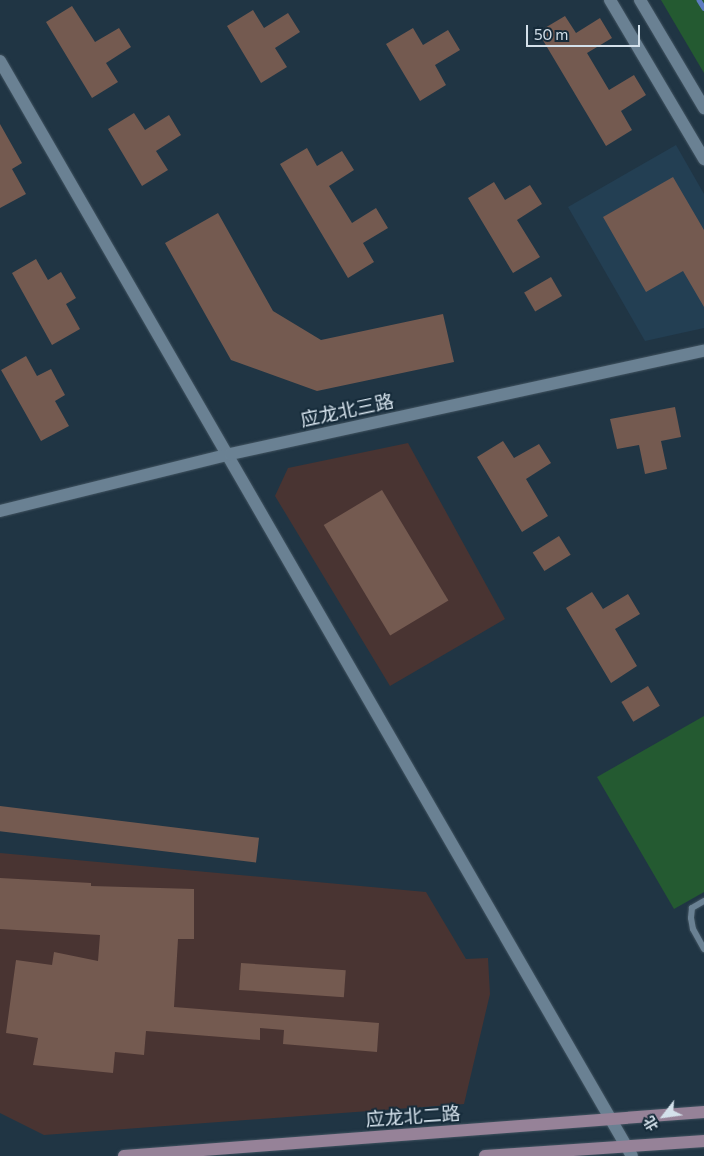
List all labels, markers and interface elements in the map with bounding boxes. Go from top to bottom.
scale bar [529,15,643,47]
text: 50 m [534,25,568,43]
street label: 应龙北三路 [298,389,396,431]
north arrow [639,1091,689,1141]
street label: 应龙北二路 [365,1101,461,1131]
text: 北 [640,1113,661,1134]

